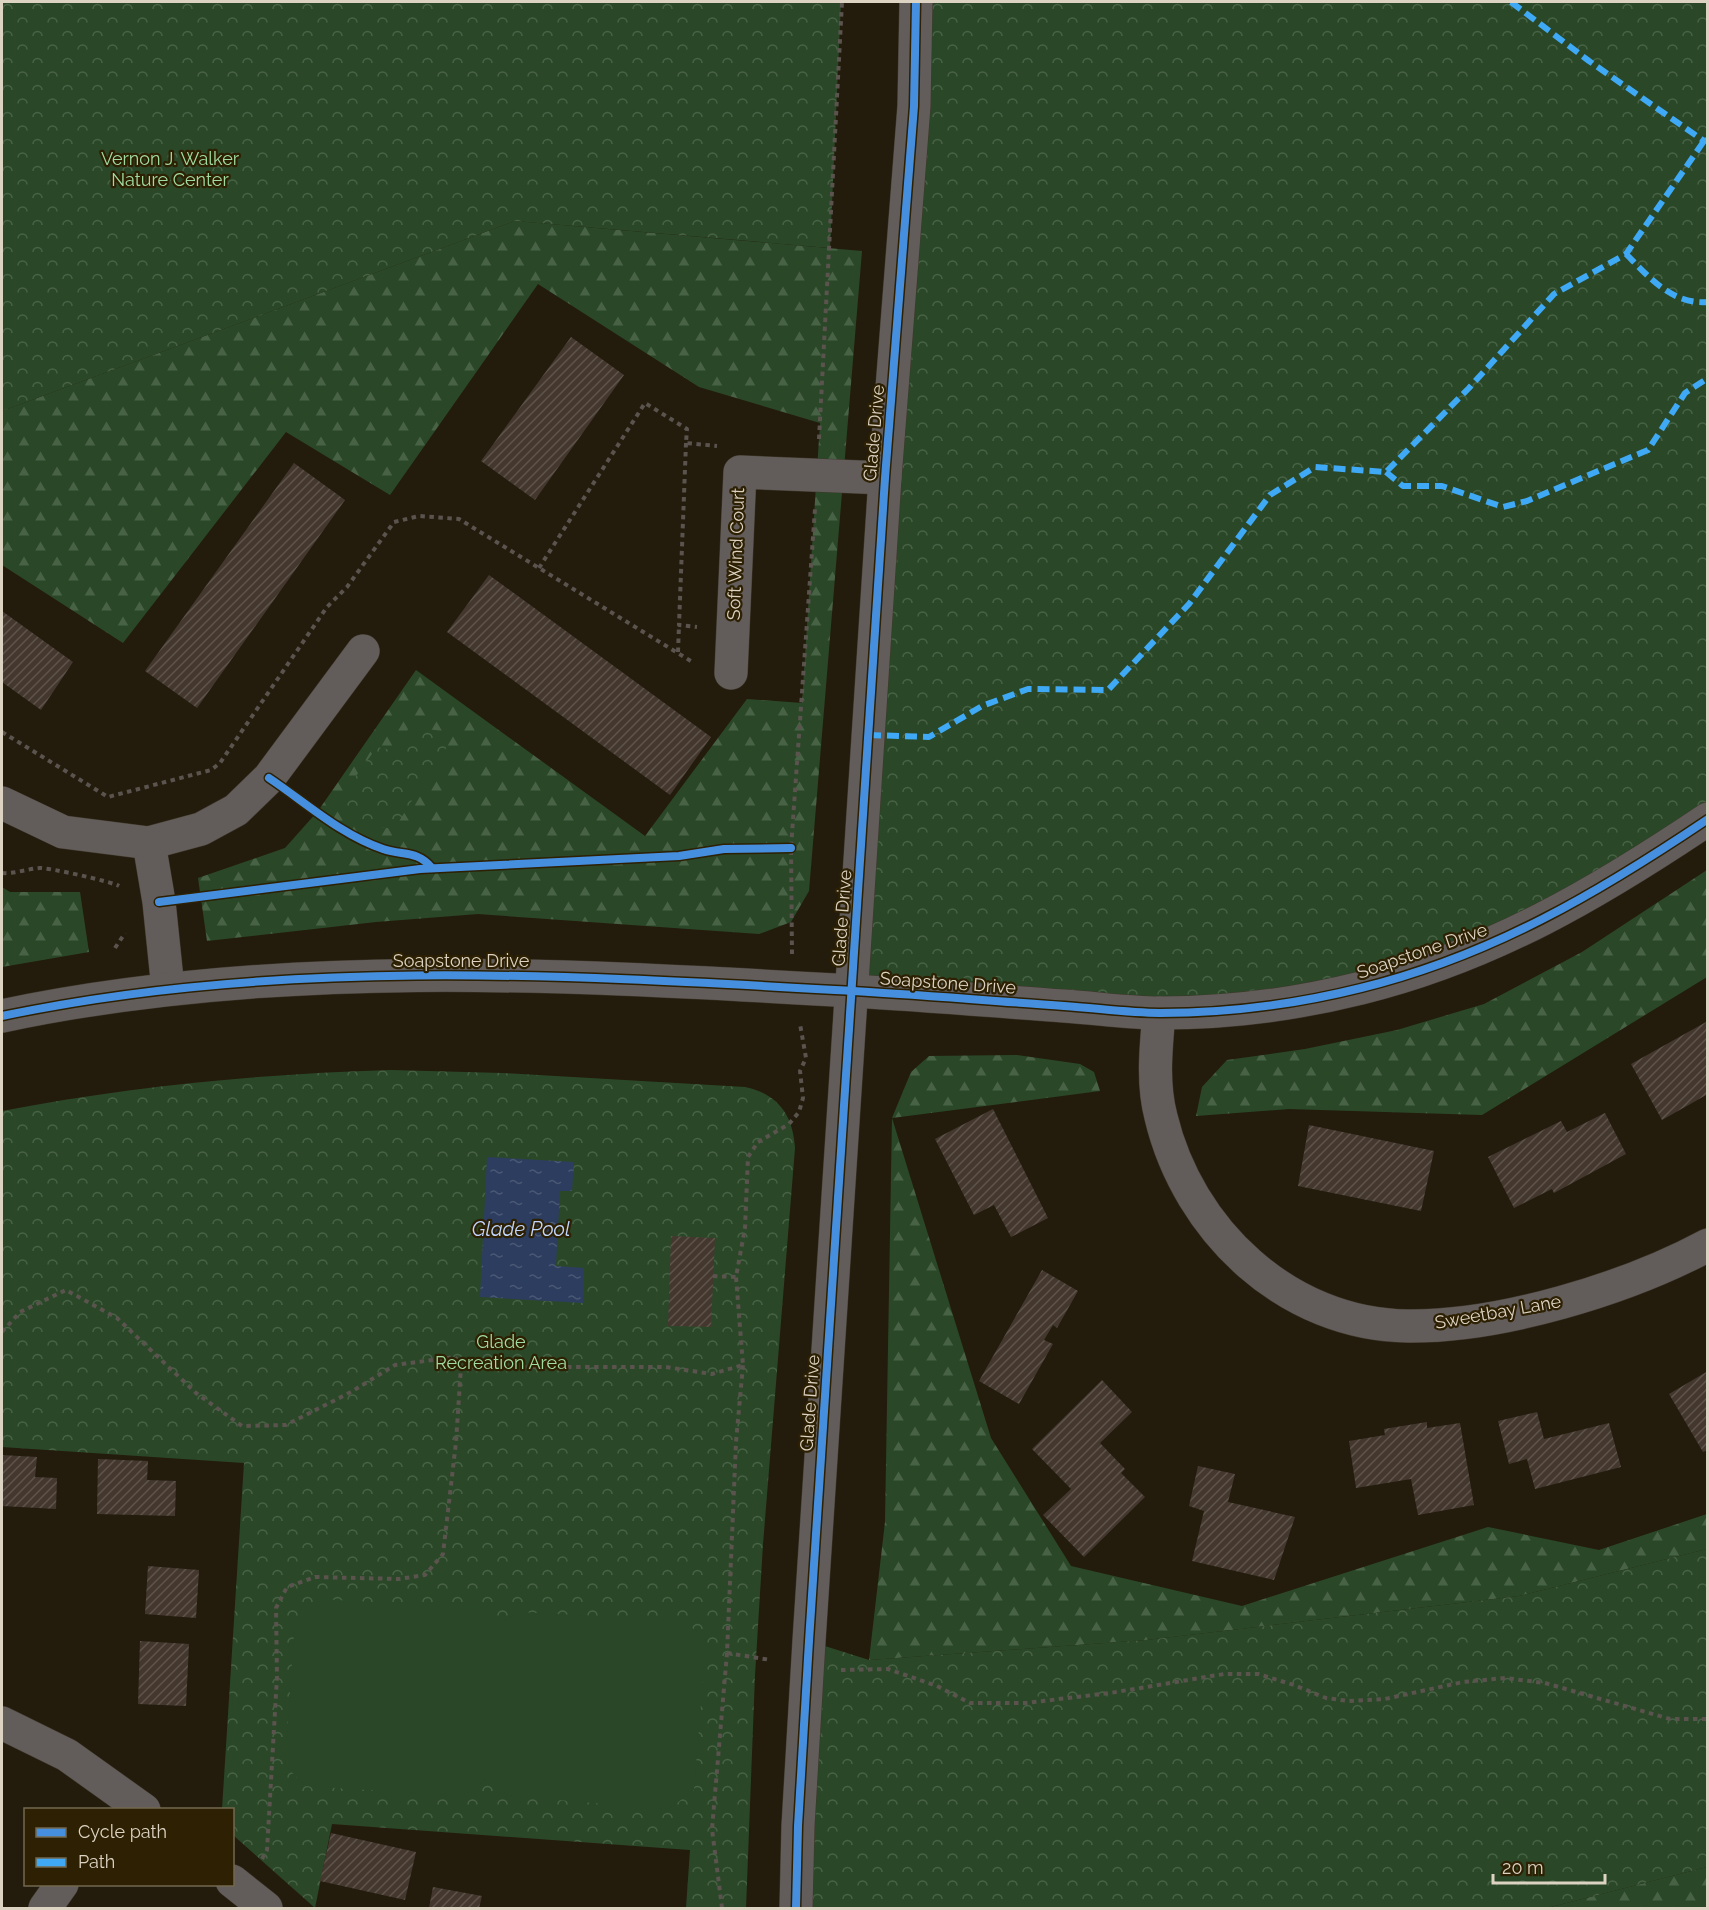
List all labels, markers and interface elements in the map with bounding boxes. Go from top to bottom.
park label: Vernon J. Walker Nature Center [101,148,240,190]
street label: Glade Drive [859,383,888,482]
street label: Soft Wind Court [723,487,748,621]
street label: Glade Drive [828,868,855,967]
street label: Soapstone Drive [1354,918,1490,983]
street label: Soapstone Drive [393,950,530,971]
street label: Soapstone Drive [879,967,1017,998]
water label: Glade Pool [472,1217,570,1241]
street label: Sweetbay Lane [1433,1290,1563,1333]
park label: Glade Recreation Area [435,1331,567,1373]
street label: Glade Drive [796,1353,823,1452]
legend [24,1808,234,1886]
text: Cycle path [78,1821,167,1842]
scale bar [1493,1847,1606,1885]
text: Path [78,1851,115,1872]
text: 20 m [1502,1857,1544,1878]

